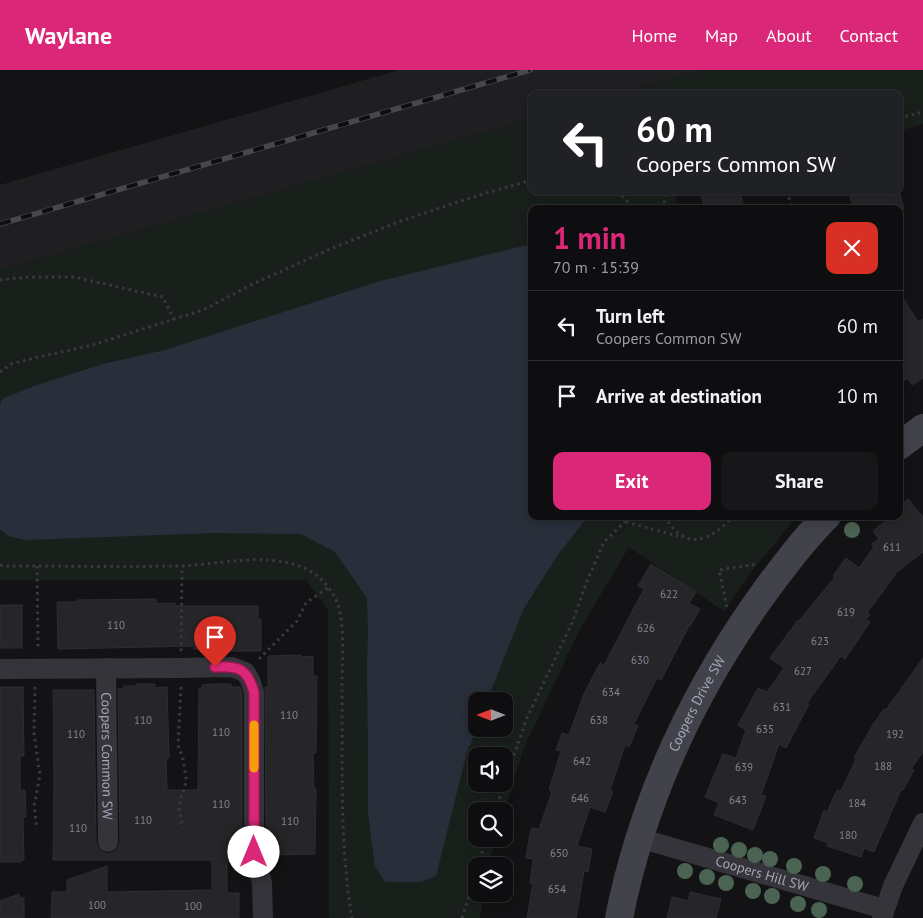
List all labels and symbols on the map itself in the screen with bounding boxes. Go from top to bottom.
house number: 611 [883,540,901,554]
house number: 622 [660,587,678,601]
house number: 619 [837,605,855,619]
pin [194,616,236,667]
house number: 110 [107,618,125,632]
house number: 626 [637,621,655,635]
house number: 623 [811,634,829,648]
street label: Coopers Drive SW [664,652,730,754]
house number: 630 [631,653,649,667]
house number: 627 [794,664,812,678]
house number: 634 [602,685,620,699]
street label: Coopers Common SW [97,692,117,820]
north arrow [468,692,512,738]
house number: 631 [773,700,791,714]
house number: 110 [280,708,298,722]
house number: 110 [134,713,152,727]
house number: 638 [590,713,608,727]
house number: 635 [756,722,774,736]
house number: 110 [212,725,230,739]
house number: 110 [67,727,85,741]
house number: 192 [886,727,904,741]
house number: 642 [573,754,591,768]
house number: 188 [874,759,892,773]
house number: 639 [735,760,753,774]
house number: 646 [571,791,589,805]
house number: 643 [729,793,747,807]
house number: 184 [848,796,866,810]
house number: 110 [212,797,230,811]
house number: 110 [134,813,152,827]
house number: 110 [281,814,299,828]
house number: 110 [69,821,87,835]
position arrow [227,825,279,877]
house number: 180 [839,828,857,842]
house number: 650 [550,846,568,860]
street label: Coopers Hill SW [713,852,811,896]
house number: 654 [548,882,566,896]
house number: 100 [88,898,106,912]
house number: 100 [184,899,202,913]

